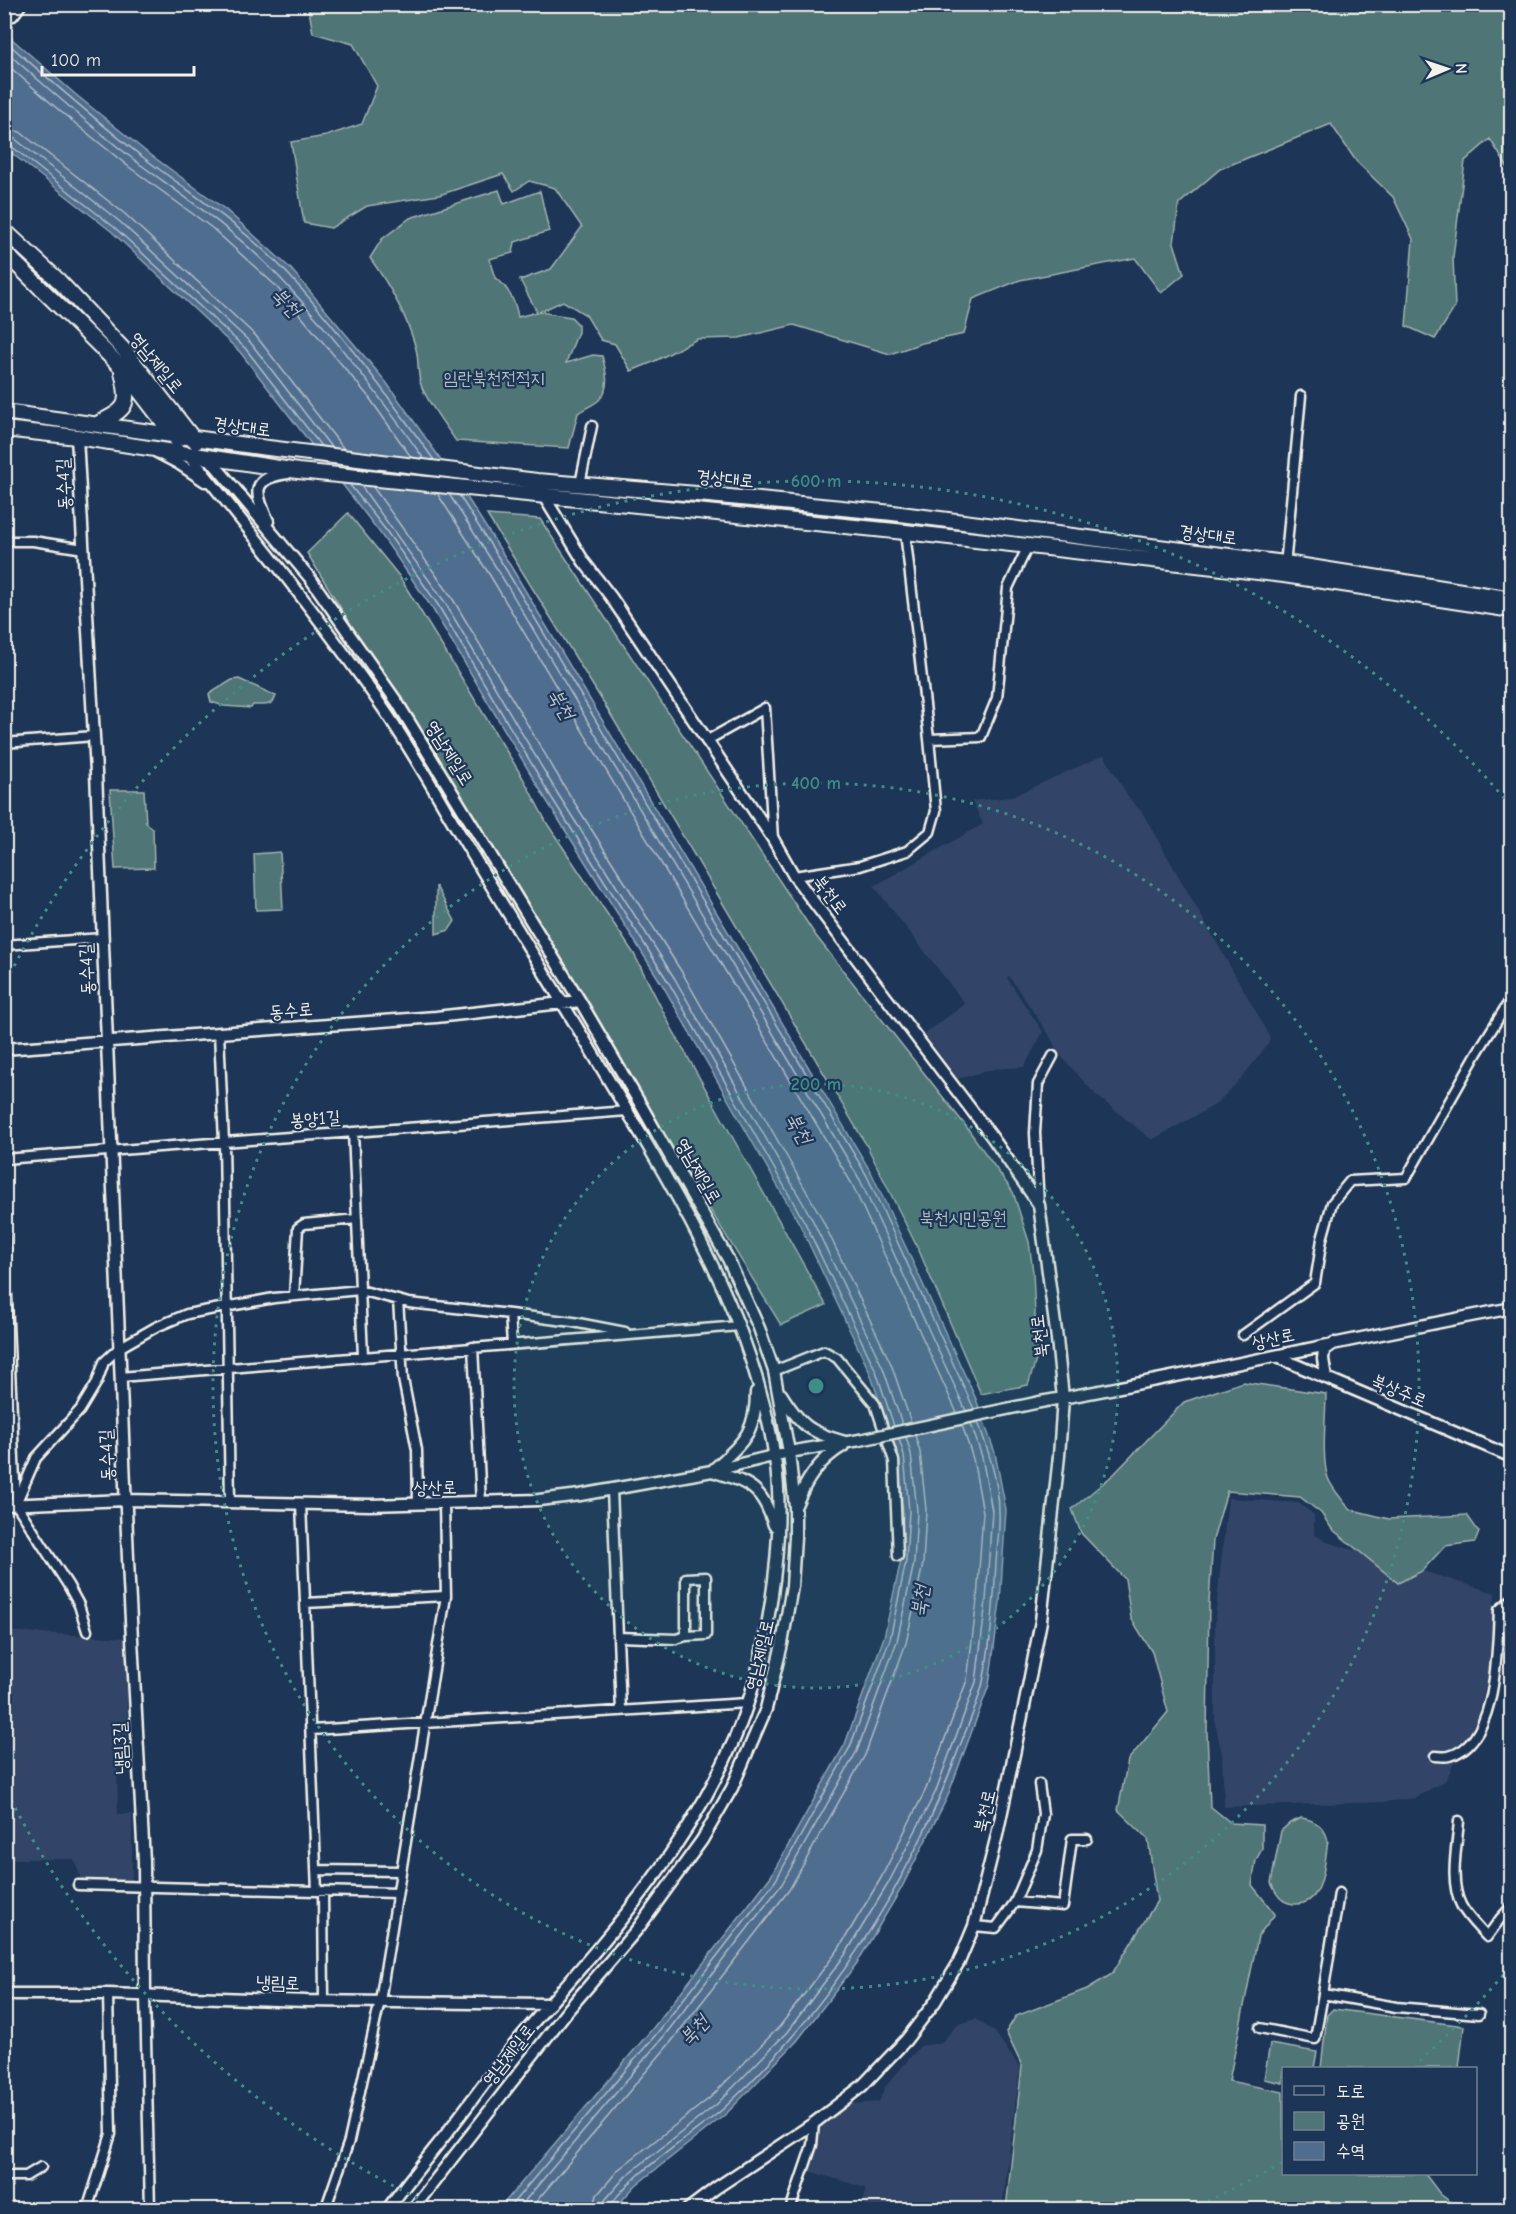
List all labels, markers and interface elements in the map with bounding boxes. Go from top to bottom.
scale bar [42,39,194,77]
north arrow [1417,39,1477,99]
text: 100 m [51,50,101,71]
text: N [1452,63,1470,74]
water label: 북천 [267,282,307,323]
street label: 영남제일로 [125,328,187,398]
park label: 임란북천전적지 [443,368,545,389]
street label: 경상대로 [212,413,272,441]
street label: 동수4길 [52,457,76,511]
street label: 경상대로 [695,466,755,492]
text: 600 m [791,471,841,492]
street label: 경상대로 [1178,521,1238,549]
water label: 북천 [543,684,580,725]
street label: 영남제일로 [421,717,477,789]
text: 400 m [791,773,841,794]
street label: 북천로 [809,871,851,919]
street label: 동수4길 [75,942,99,996]
street label: 동수로 [268,999,314,1023]
text: 200 m [791,1074,841,1095]
street label: 봉양1길 [289,1107,341,1131]
water label: 북천 [781,1108,818,1149]
street label: 영남제일로 [671,1134,725,1208]
park label: 북천시민공원 [920,1208,1006,1229]
street label: 북천로 [1027,1313,1053,1359]
street label: 상산로 [1250,1324,1296,1354]
street label: 북상주로 [1368,1370,1430,1412]
centre of rings [806,1376,826,1396]
street label: 동수4길 [95,1428,119,1482]
street label: 상산로 [413,1477,457,1499]
water label: 북천 [907,1582,934,1618]
street label: 영남제일로 [742,1617,778,1693]
street label: 냉림3길 [109,1721,133,1775]
street label: 북천로 [970,1787,1000,1835]
street label: 냉림로 [256,1972,300,1994]
water label: 북천 [675,2009,715,2050]
street label: 영남제일로 [478,2020,540,2090]
legend [1282,2067,1477,2175]
text: 도로 [1336,2081,1365,2102]
text: 공원 [1336,2111,1365,2132]
text: 수역 [1336,2141,1365,2162]

